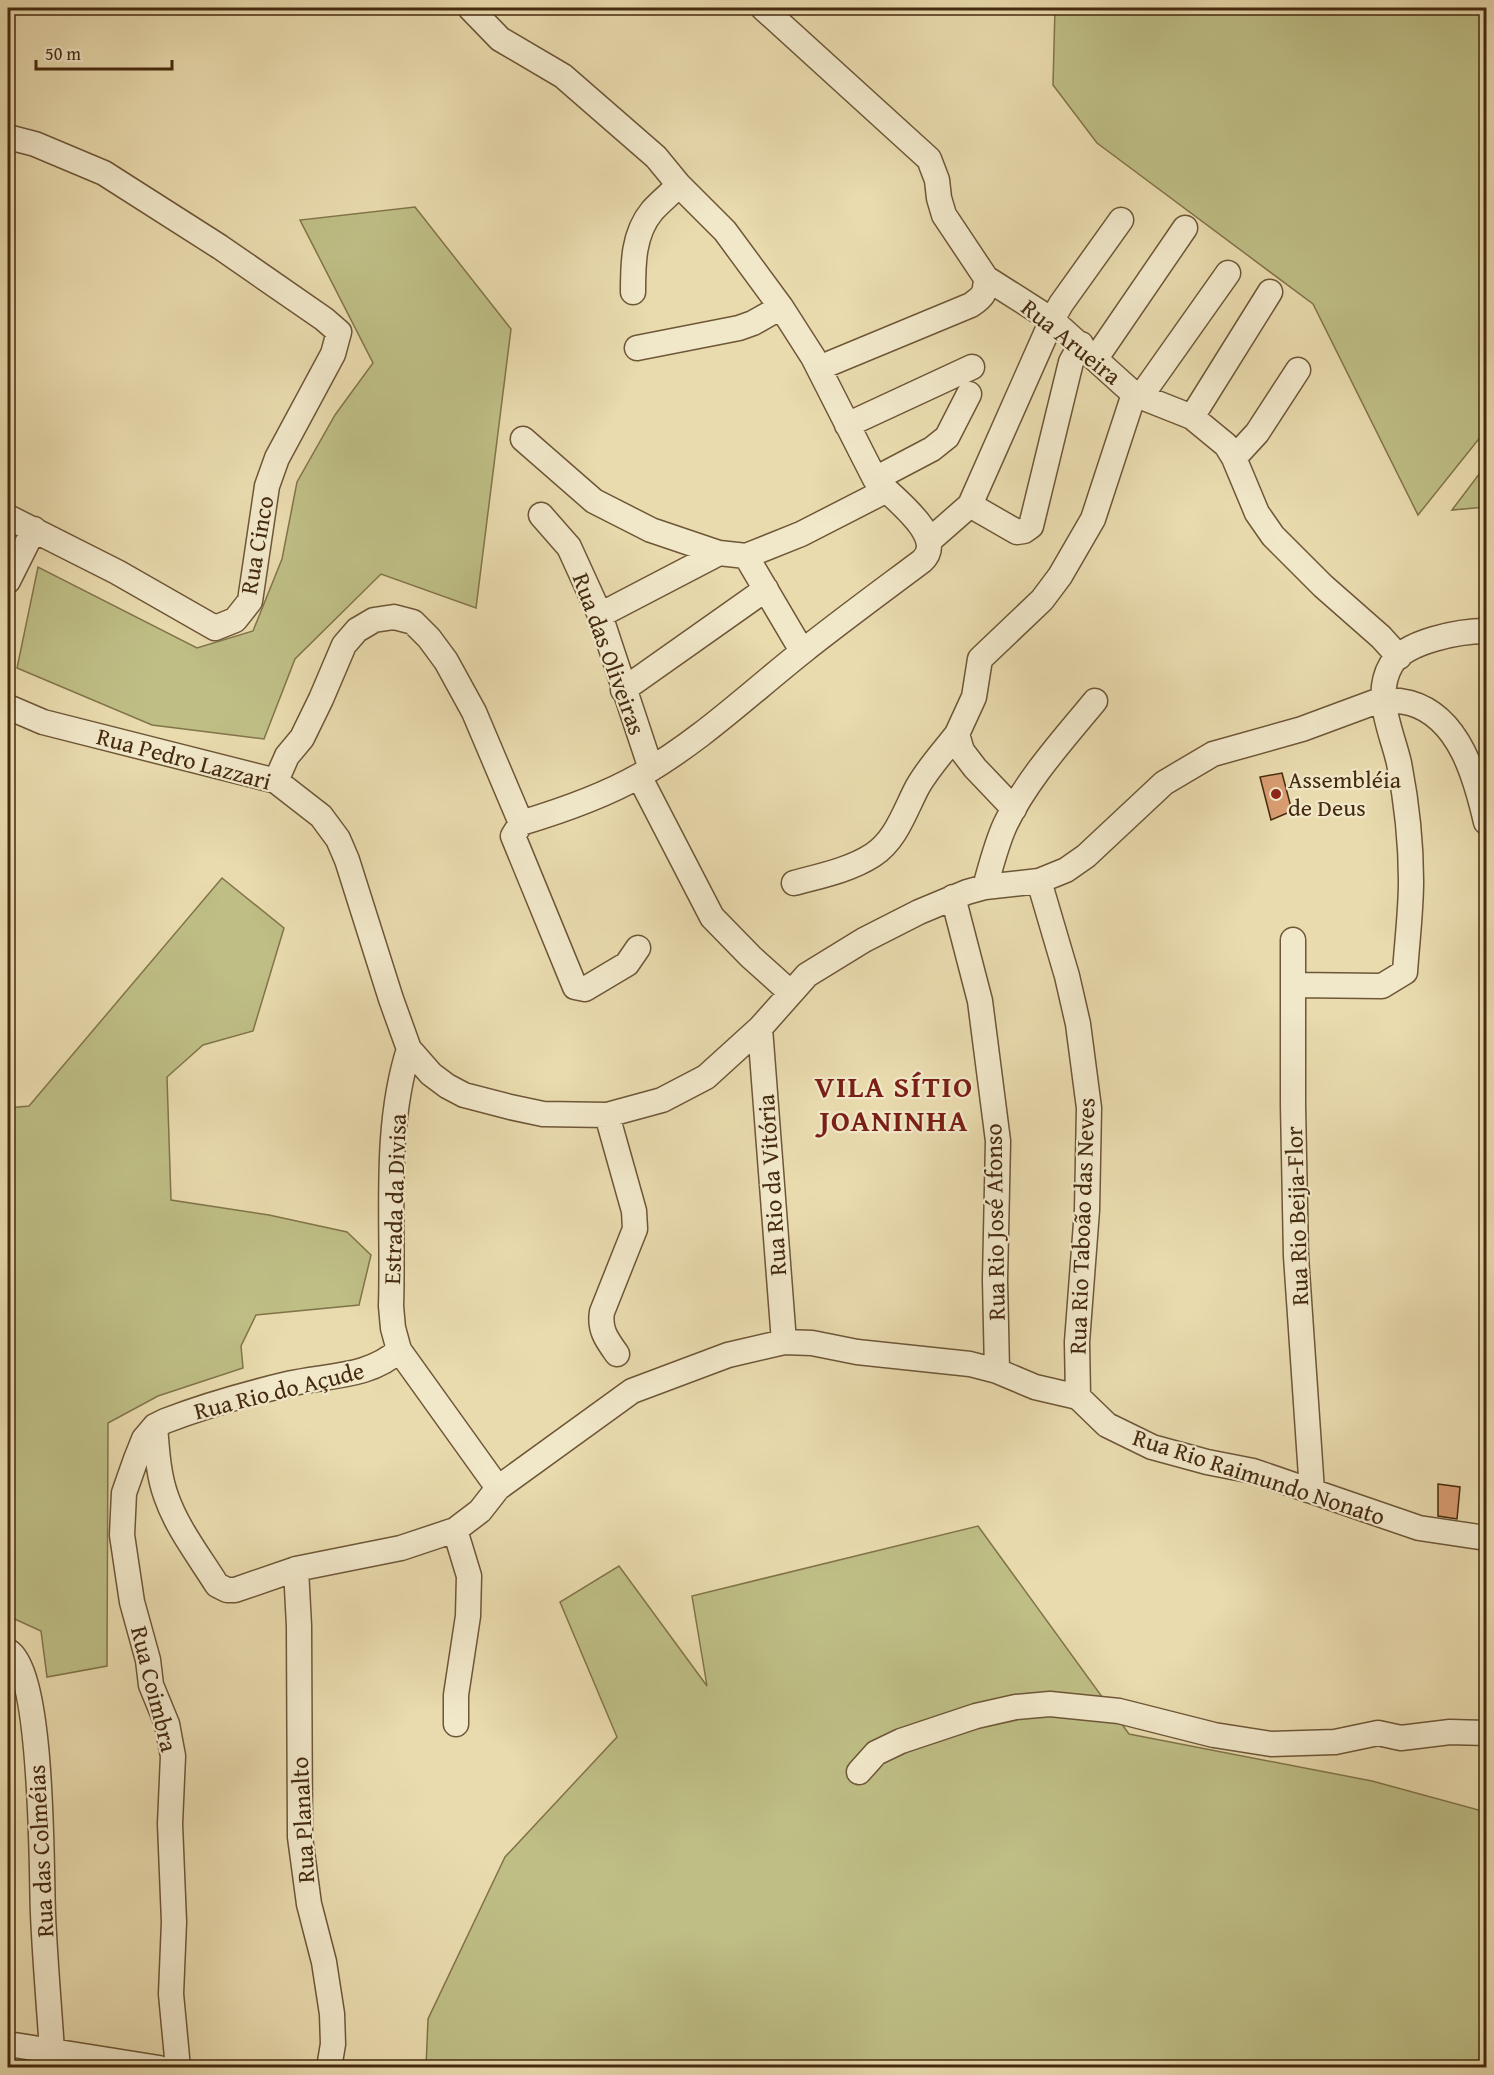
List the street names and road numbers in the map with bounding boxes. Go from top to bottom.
street label: Rua Arueira [1014,290,1129,393]
street label: Rua Cinco [231,493,282,597]
street label: Rua das Oliveiras [564,568,655,740]
street label: Rua Pedro Lazzari [93,718,276,799]
street label: Rua Rio da Vitória [748,1092,795,1277]
street label: Rua Rio Taboão das Neves [1060,1097,1103,1355]
street label: Estrada da Divisa [374,1112,415,1285]
street label: Rua Rio José Afonso [975,1123,1014,1321]
street label: Rua Rio Beija-Flor [1276,1125,1317,1306]
street label: Rua Rio do Açude [190,1352,368,1429]
street label: Rua Rio Raimundo Nonato [1129,1419,1390,1534]
street label: Rua Coimbra [122,1622,187,1756]
street label: Rua Planalto [282,1756,323,1884]
street label: Rua das Colméias [19,1764,63,1938]

